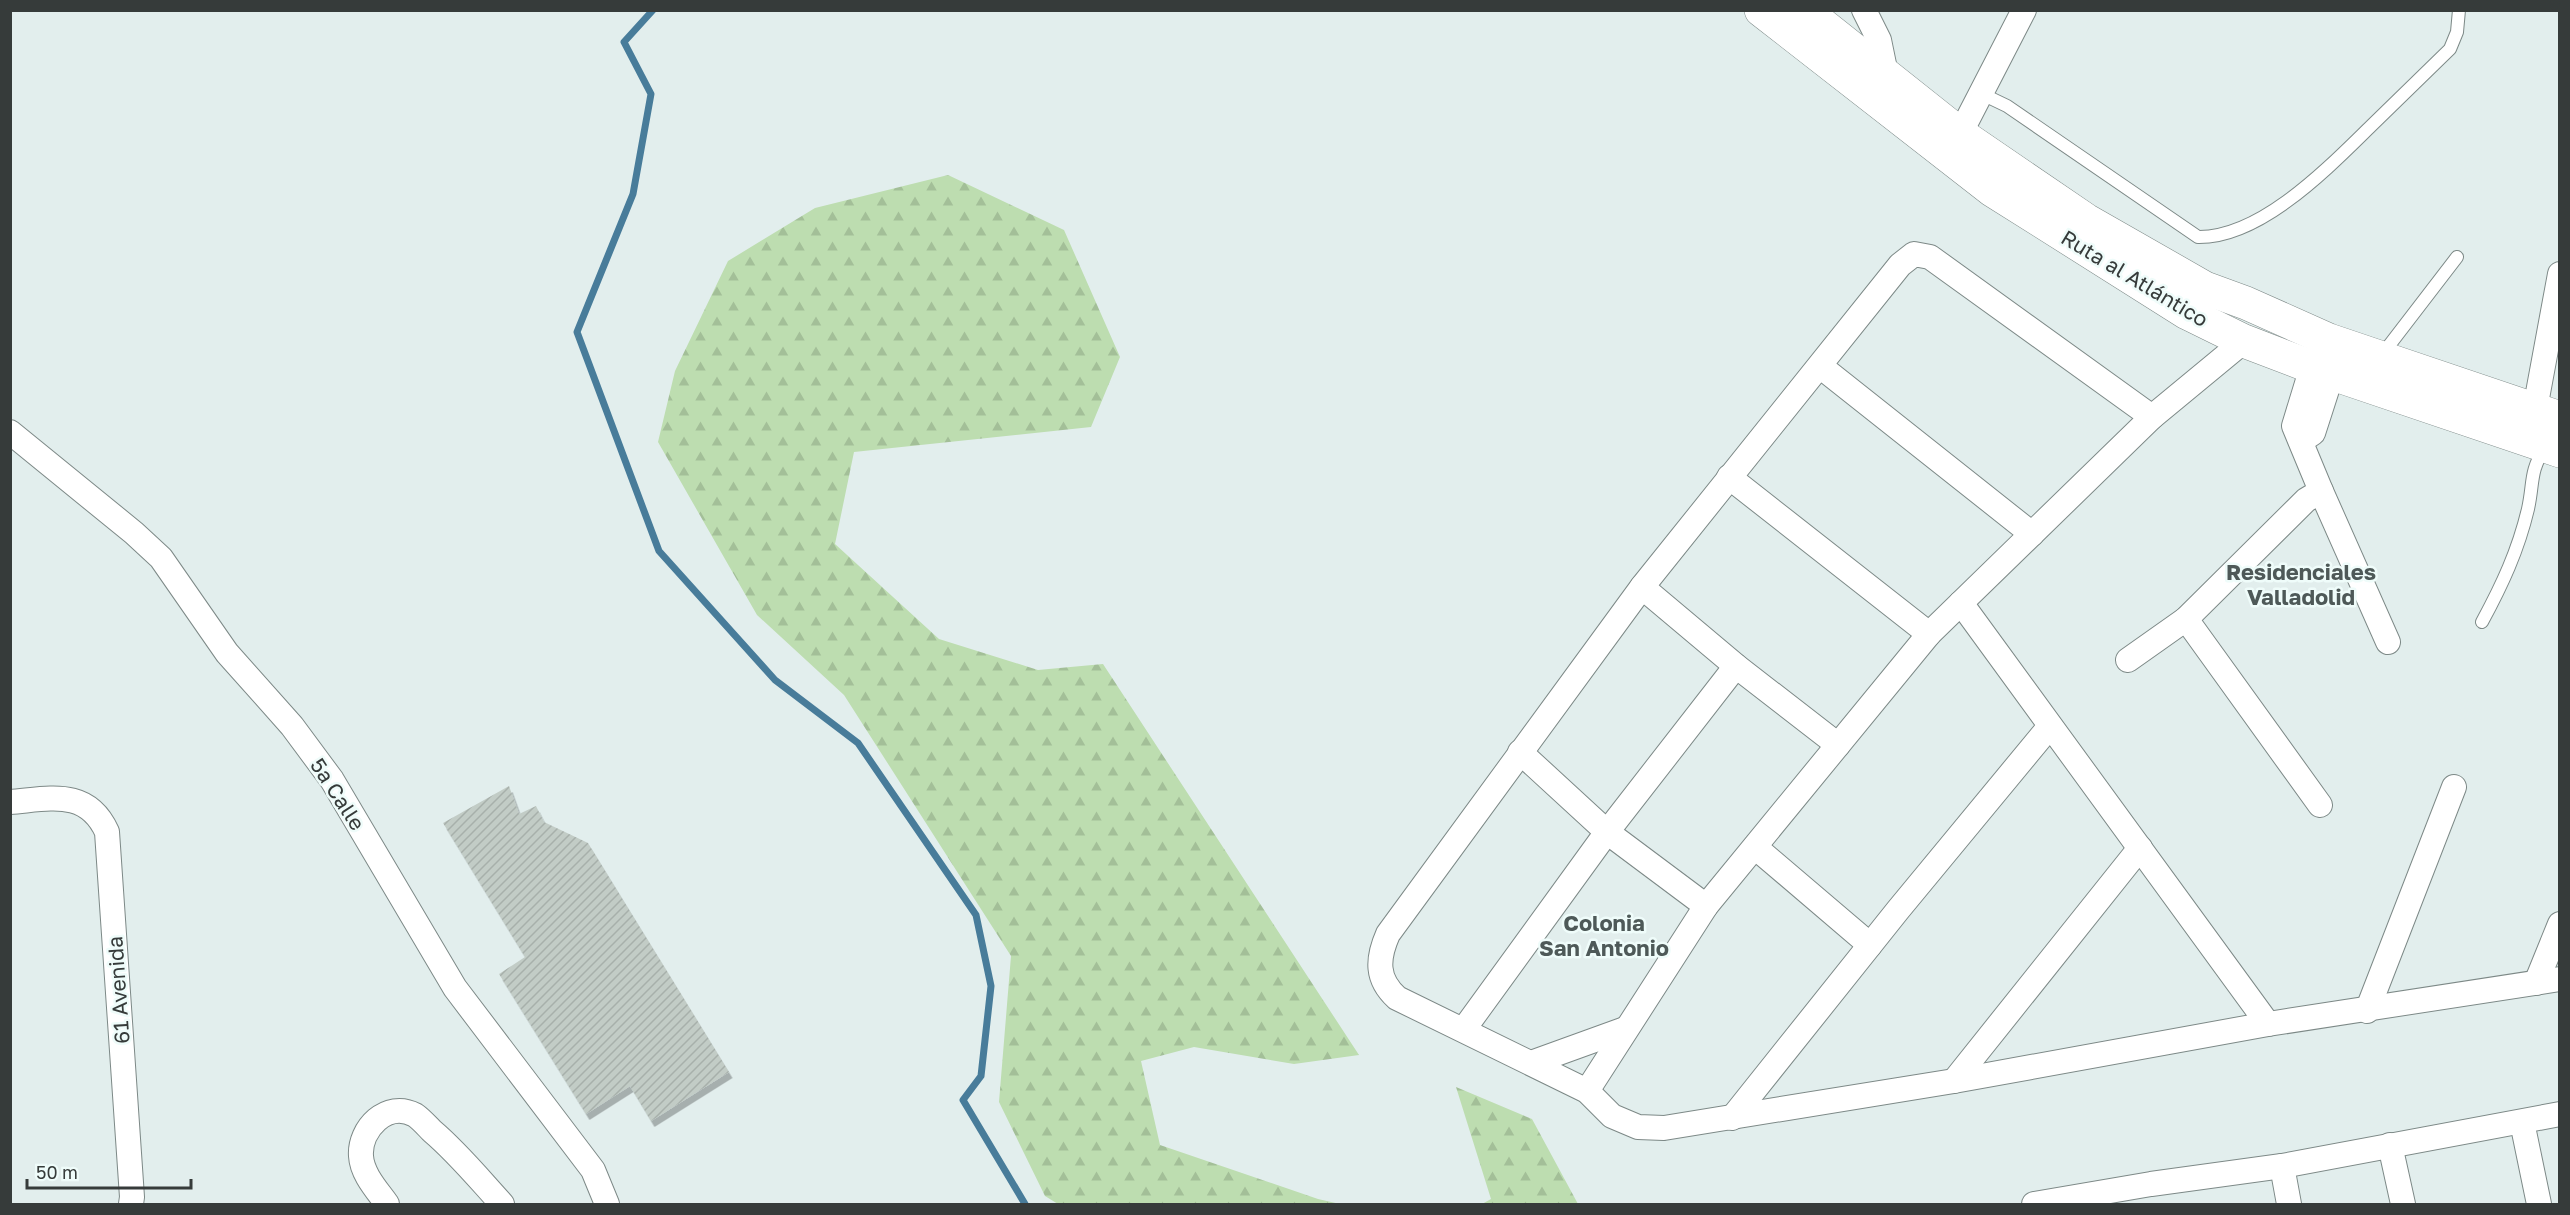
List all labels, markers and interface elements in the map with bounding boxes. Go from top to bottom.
street label: Ruta al Atlántico [2057,224,2213,332]
district label: Residenciales Valladolid [2226,558,2376,610]
street label: 5a Calle [305,753,371,835]
district label: Colonia San Antonio [1539,909,1669,961]
street label: 61 Avenida [101,935,135,1045]
scale bar [27,1152,190,1190]
text: 50 m [36,1161,78,1183]

